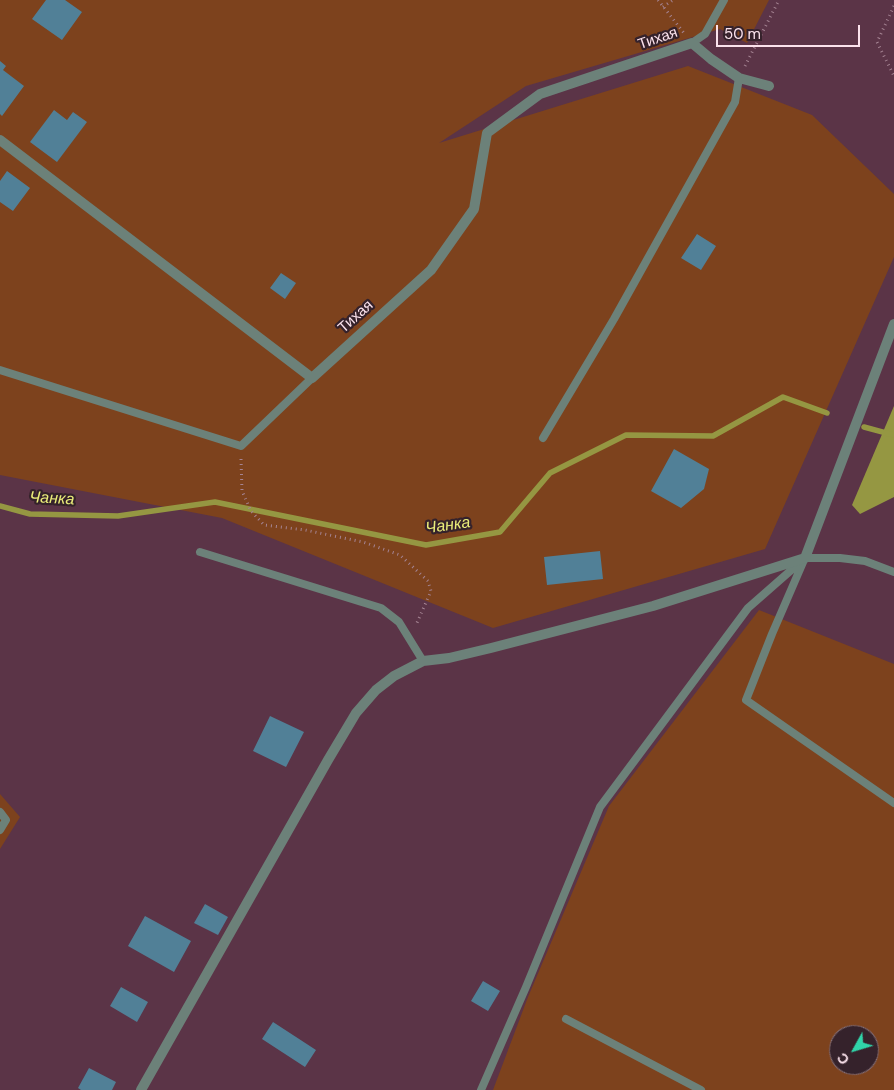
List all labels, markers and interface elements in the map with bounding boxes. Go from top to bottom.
scale bar [719,15,863,47]
street label: Тихая [636,24,680,54]
text: 50 m [724,24,761,44]
street label: Тихая [335,297,377,337]
water label: Чанка [29,488,75,510]
water label: Чанка [424,513,472,539]
north arrow [829,1025,879,1075]
text: С [833,1049,853,1068]

